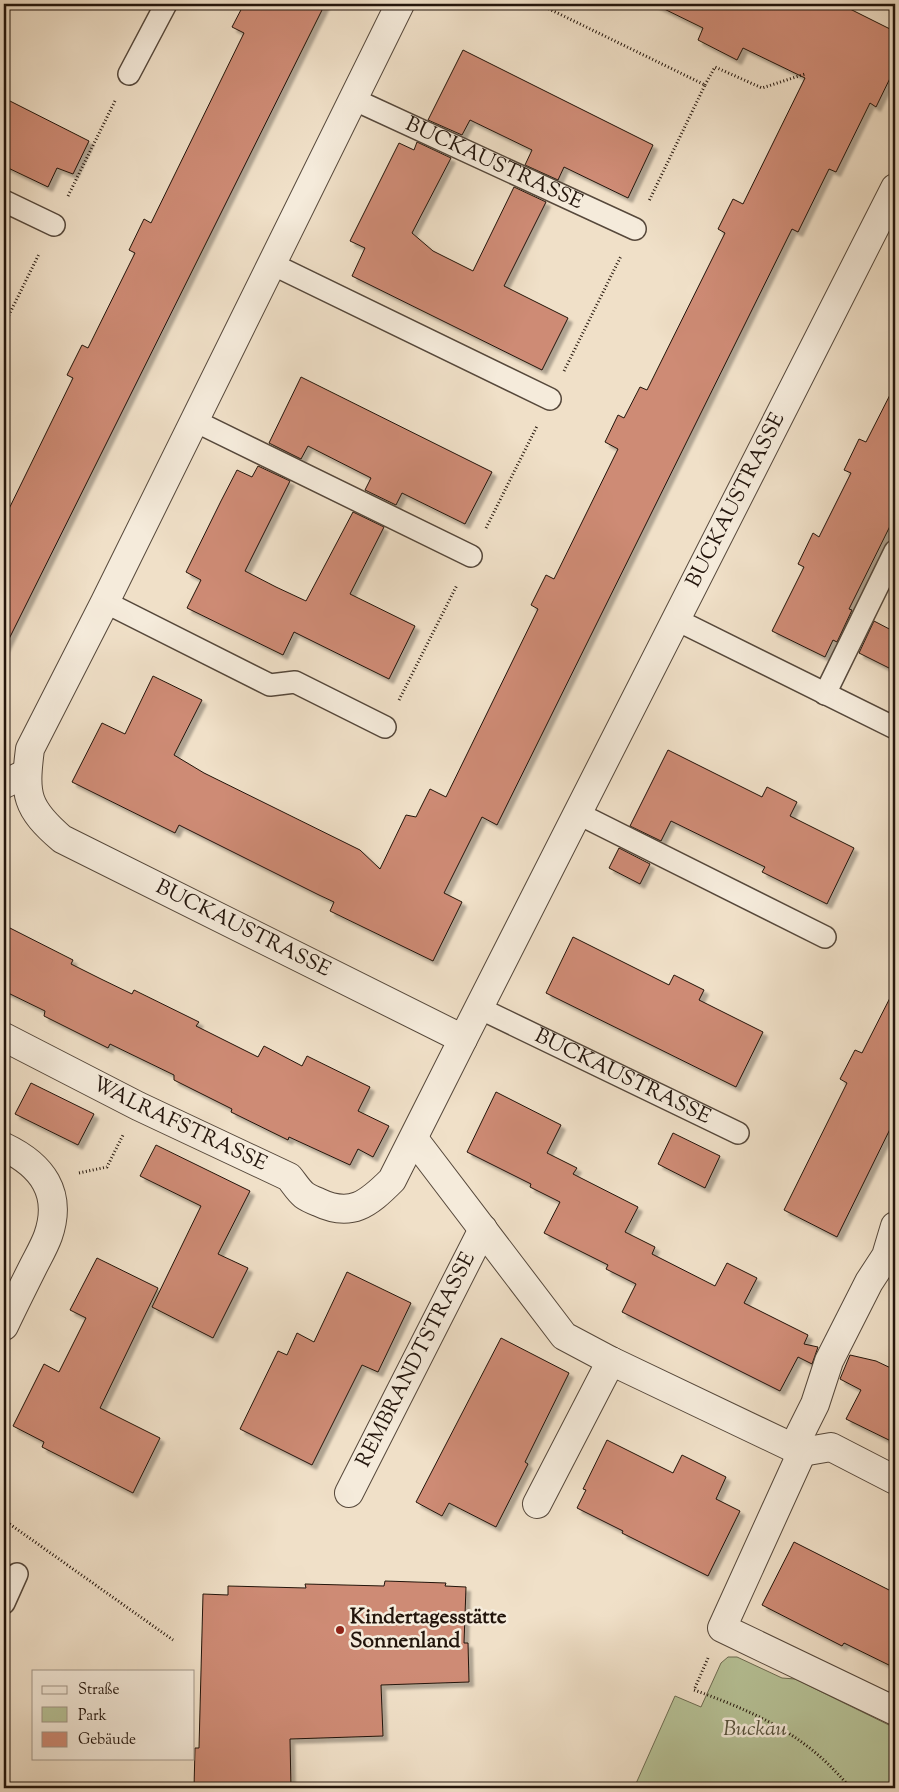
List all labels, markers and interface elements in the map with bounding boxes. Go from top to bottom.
street label: BUCKAUSTRASSE [400,110,588,218]
street label: BUCKAUSTRASSE [679,408,793,593]
street label: BUCKAUSTRASSE [150,873,336,986]
street label: BUCKAUSTRASSE [529,1022,716,1133]
street label: WALRAFSTRASSE [87,1070,272,1180]
street label: REMBRANDTSTRASSE [349,1247,484,1473]
place label: Kindertagesstätte Sonnenland [350,1603,507,1657]
marker: Kindertagesstätte Sonnenland [334,1624,346,1636]
legend [32,1670,195,1760]
text: Straße [78,1680,120,1701]
text: Park [78,1706,107,1727]
park label: Buckau [723,1715,787,1745]
text: Gebäude [78,1730,136,1751]

